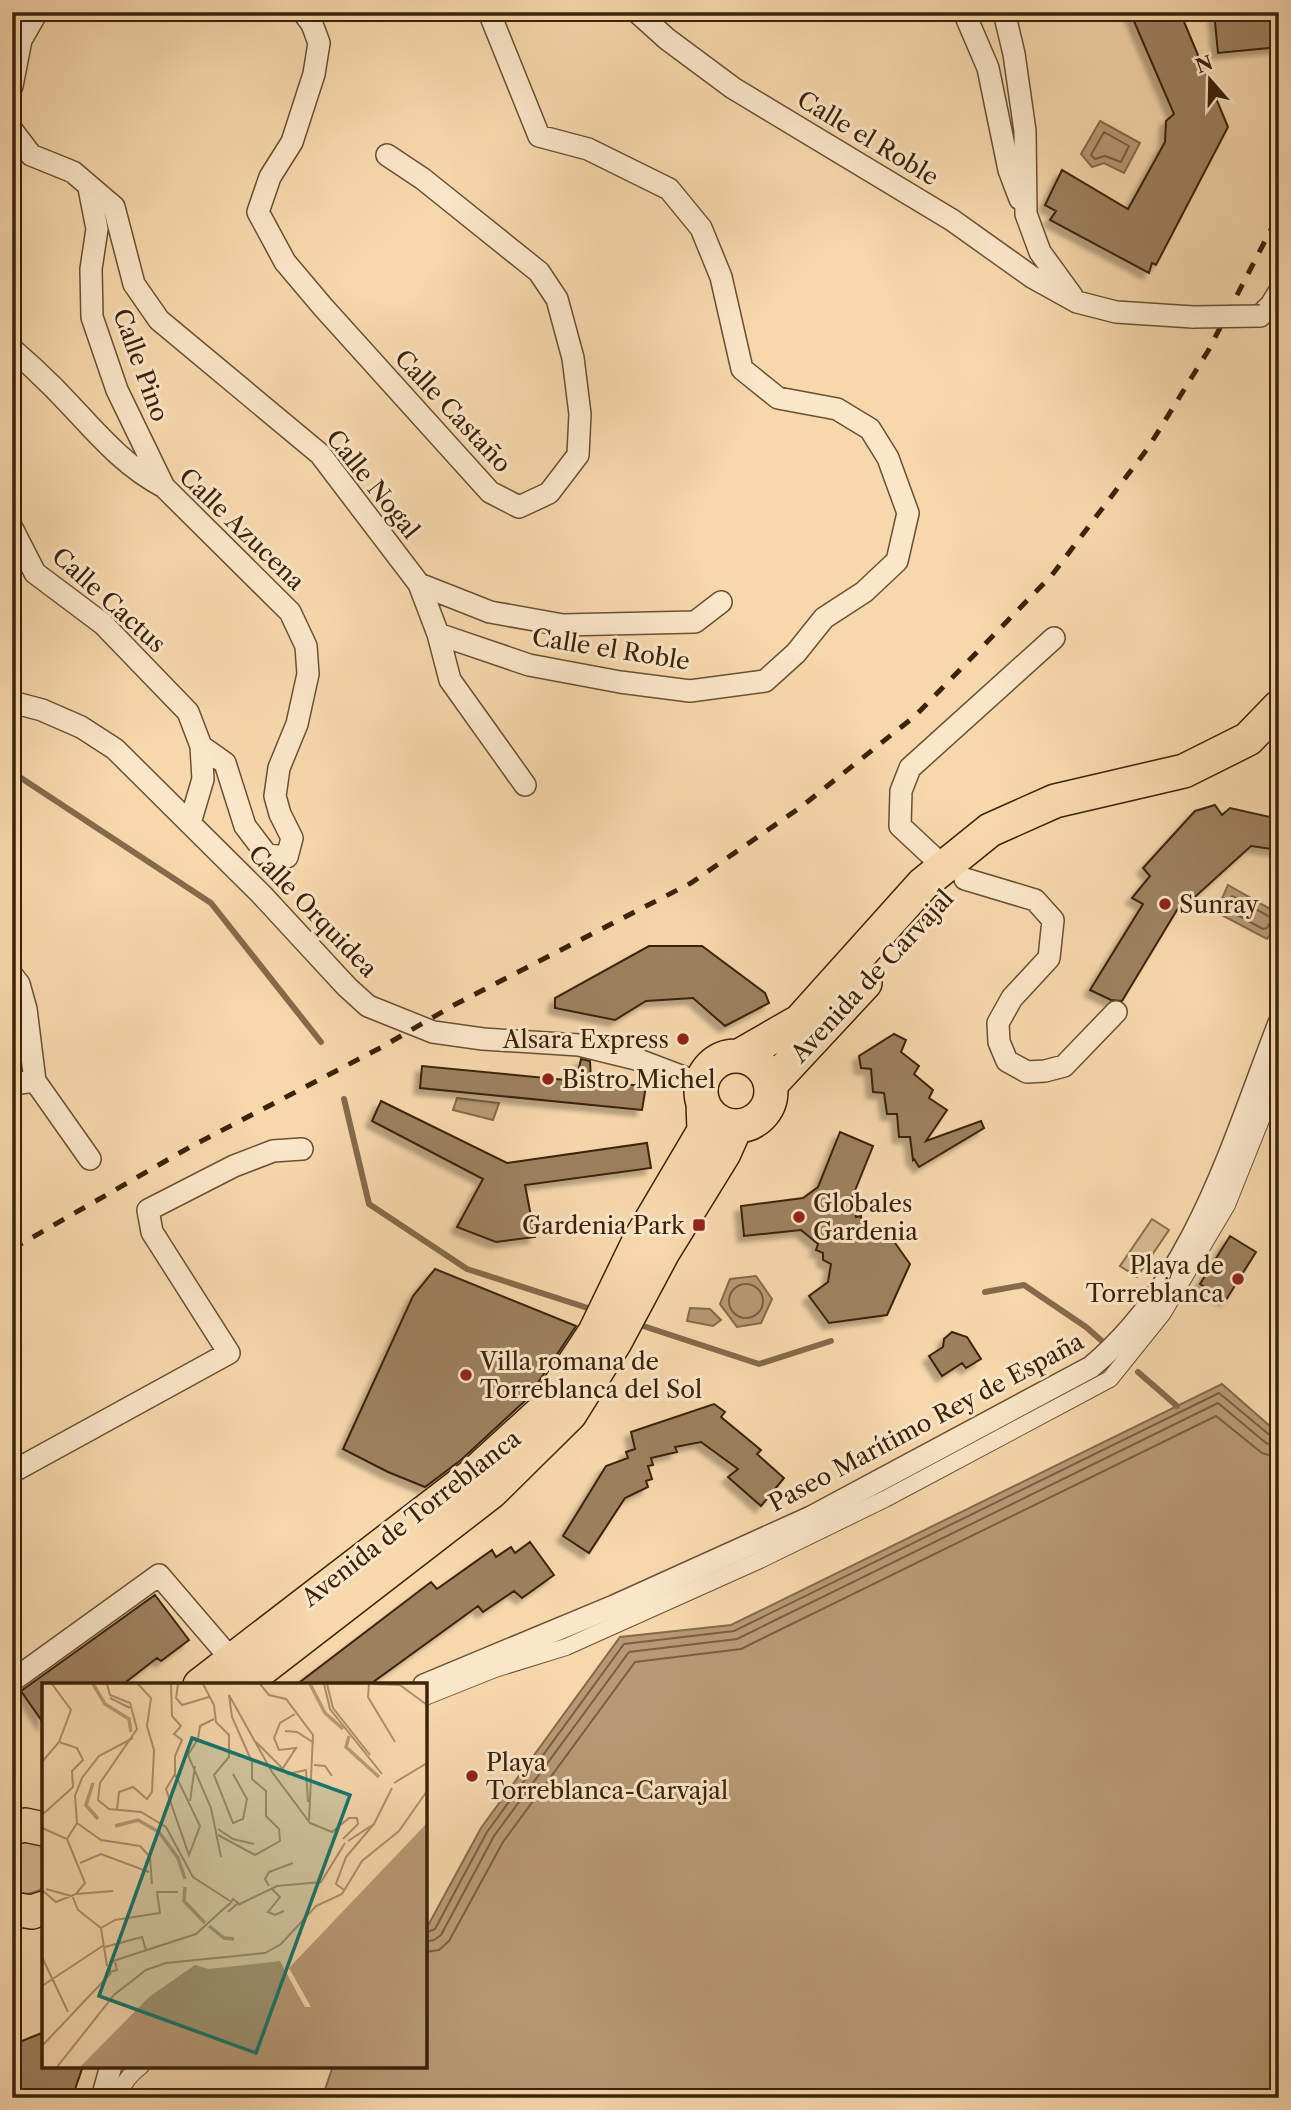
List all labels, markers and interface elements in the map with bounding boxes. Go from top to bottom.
north arrow [1176,46,1246,116]
text: N [1193,51,1216,78]
street label: Calle el Roble [792,85,944,191]
street label: Calle Pino [107,305,175,425]
street label: Calle Castaño [389,344,517,478]
street label: Calle Nogal [320,424,426,544]
street label: Calle Azucena [173,462,311,596]
street label: Calle Cactus [46,541,172,659]
street label: Calle el Roble [530,622,692,676]
street label: Calle Orquidea [243,839,384,983]
street label: Avenida de Carvajal [784,884,959,1069]
place label: Sunray [1179,890,1259,919]
marker: Sunray [1157,896,1173,912]
place label: Alsara Express [502,1025,669,1054]
marker: Alsara Express [675,1031,691,1047]
place label: Bistro Michel [562,1065,715,1094]
marker: Bistro Michel [540,1071,556,1087]
place label: Globales Gardenia [813,1189,918,1246]
marker: Globales Gardenia [791,1209,807,1225]
place label: Gardenia Park [522,1211,686,1240]
marker: Gardenia Park [691,1217,707,1233]
place label: Playa de Torreblanca [1086,1251,1224,1308]
marker: Playa de Torreblanca [1230,1271,1246,1287]
street label: Paseo Marítimo Rey de España [764,1326,1089,1517]
place label: Villa romana de Torreblanca del Sol [479,1347,702,1404]
marker: Villa romana de Torreblanca del Sol [458,1367,474,1383]
street label: Avenida de Torreblanca [295,1423,527,1613]
inset map [42,1683,427,2068]
place label: Playa Torreblanca-Carvajal [486,1748,728,1805]
marker: Playa Torreblanca-Carvajal [464,1768,480,1784]

